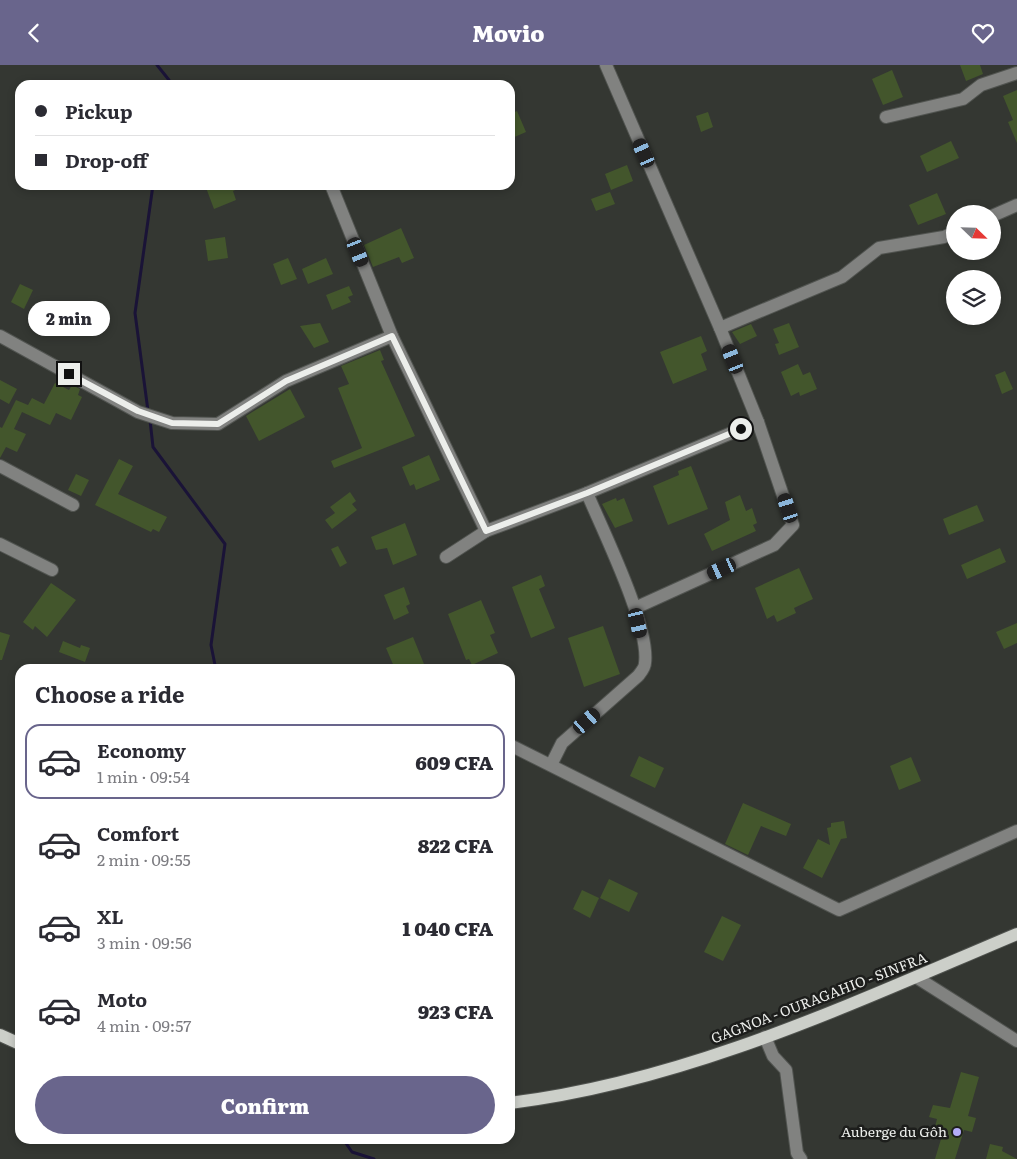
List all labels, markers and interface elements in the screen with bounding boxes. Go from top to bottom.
text: Movio [473,16,544,49]
icon: back [20,19,48,47]
icon: heart [969,19,997,47]
text: Pickup [65,97,133,125]
car [631,136,656,170]
text: Drop-off [65,146,148,174]
north arrow [946,205,1001,260]
map controls [946,205,1001,325]
car [345,235,370,269]
button: layers [946,270,1001,325]
callout: 2 min [28,301,110,337]
text: 2 min [46,306,92,330]
car [720,342,745,376]
route end [58,363,80,385]
route start [730,418,752,440]
car [776,491,799,525]
car [705,556,738,582]
car [627,607,648,639]
text: Choose a ride [35,677,184,710]
car [570,705,603,737]
text: Economy [97,736,186,764]
icon: car [37,739,82,784]
text: 609 CFA [415,748,493,776]
text: 1 min · 09:54 [97,764,190,788]
text: Comfort [97,819,179,847]
icon: car [37,822,82,867]
text: 822 CFA [418,831,493,859]
text: 2 min · 09:55 [97,847,191,871]
text: XL [97,902,124,930]
icon: car [37,905,82,950]
text: 1 040 CFA [402,914,493,942]
text: 3 min · 09:56 [97,930,192,954]
street label: GAGNOA - OURAGAHIO - SINFRA [708,946,930,1048]
text: Moto [97,985,147,1013]
icon: car [37,988,82,1033]
text: 923 CFA [418,997,493,1025]
text: 4 min · 09:57 [97,1013,191,1037]
button: Confirm [35,1076,495,1134]
place label: Auberge du Gôh [841,1121,947,1141]
marker: Auberge du Gôh [951,1126,963,1138]

